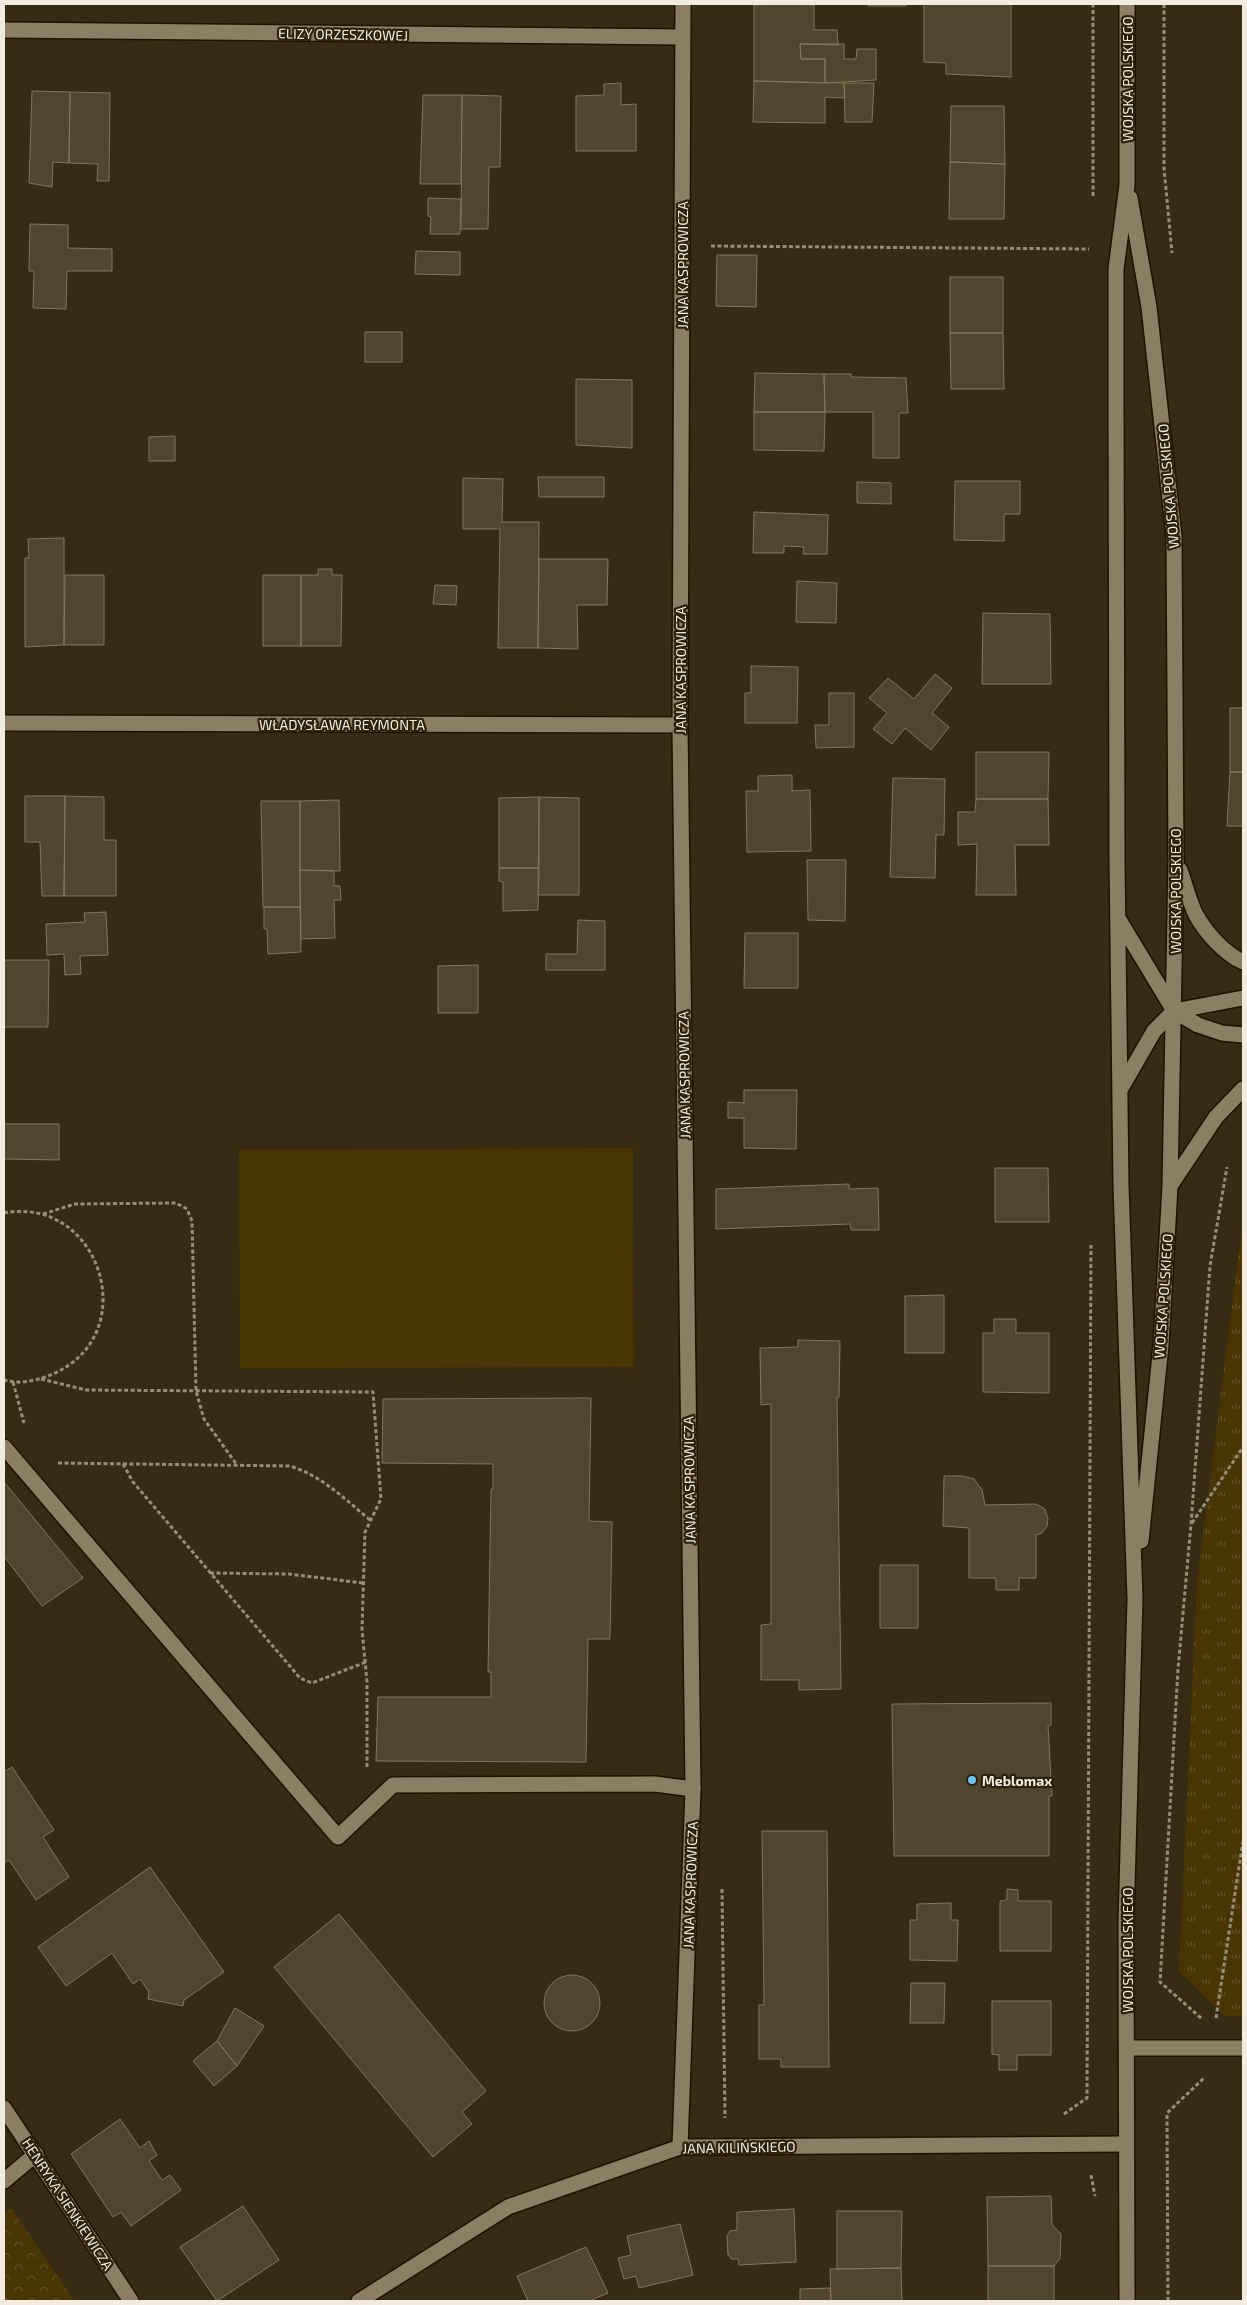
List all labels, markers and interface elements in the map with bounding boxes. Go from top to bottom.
street label: WOJSKA POLSKIEGO [1119,16,1136,142]
street label: ELIZY ORZESZKOWEJ [278,24,408,44]
street label: JANA KASPROWICZA [674,201,691,329]
street label: WOJSKA POLSKIEGO [1154,423,1182,549]
street label: JANA KASPROWICZA [672,606,689,734]
street label: WŁADYSŁAWA REYMONTA [259,716,425,733]
street label: WOJSKA POLSKIEGO [1167,828,1184,954]
street label: JANA KASPROWICZA [674,1011,694,1139]
street label: WOJSKA POLSKIEGO [1150,1233,1176,1359]
street label: JANA KASPROWICZA [679,1416,699,1544]
place label: Meblomax [982,1772,1052,1789]
marker: Meblomax [966,1774,978,1786]
street label: JANA KASPROWICZA [679,1821,701,1949]
street label: WOJSKA POLSKIEGO [1119,1887,1136,2013]
street label: HENRYKA SIENKIEWICZA [19,2135,117,2273]
street label: JANA KILIŃSKIEGO [682,2138,796,2156]

